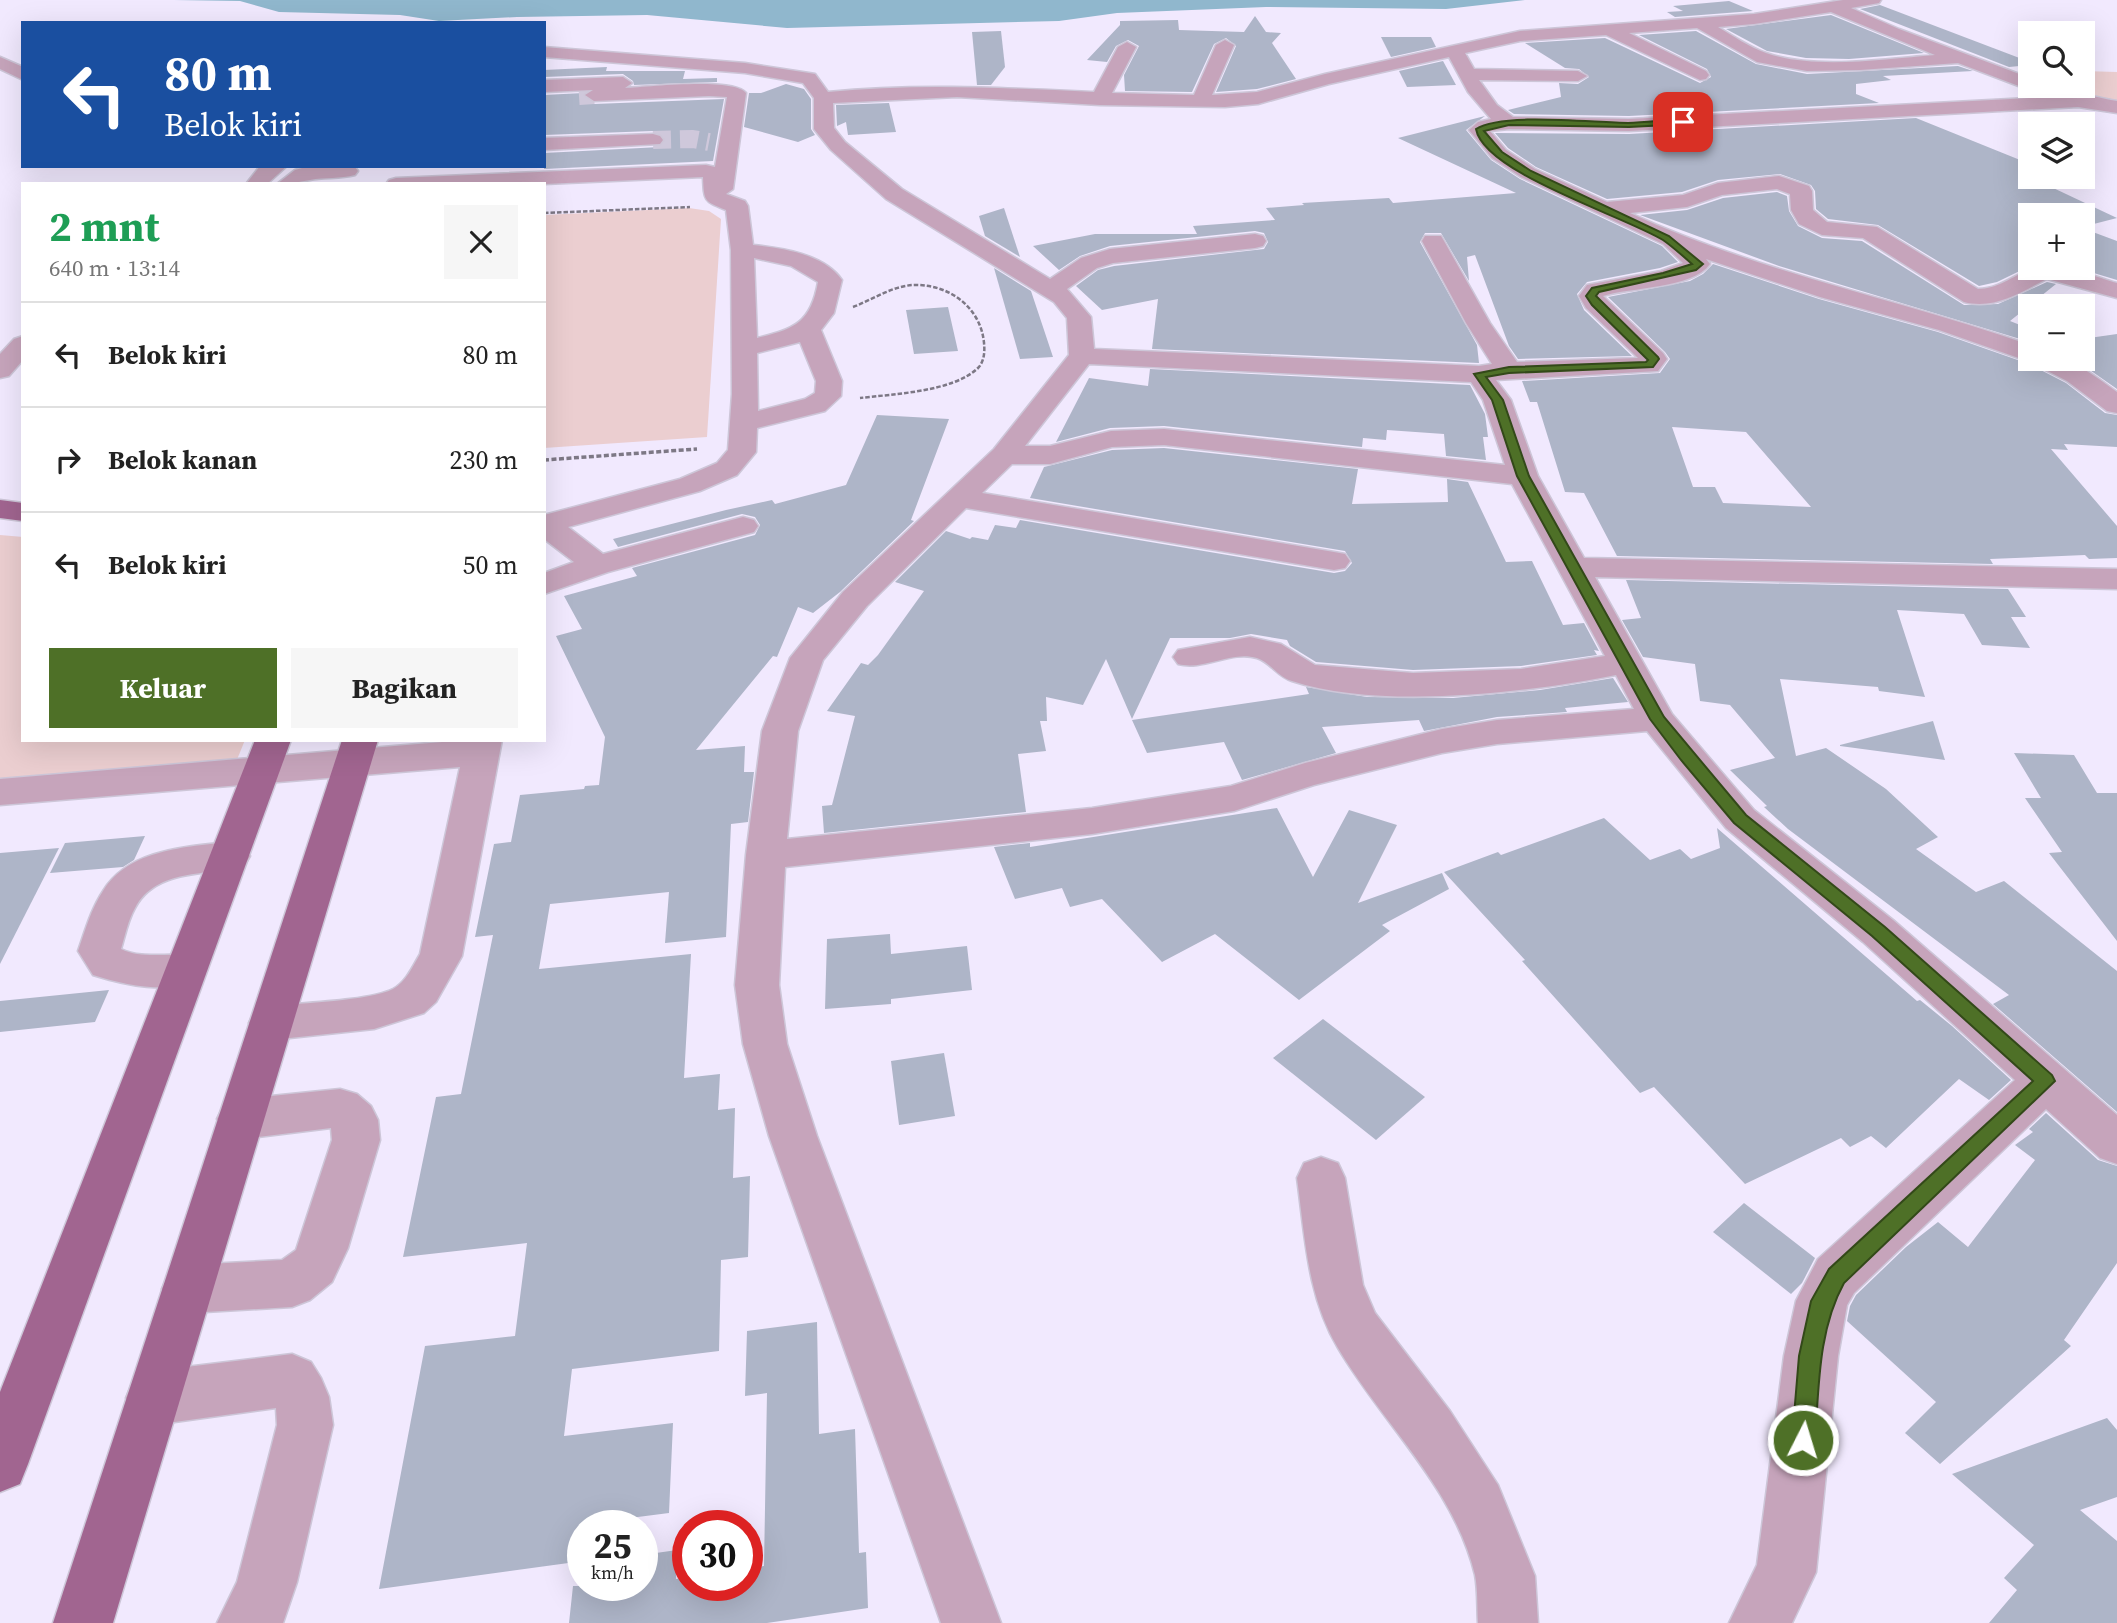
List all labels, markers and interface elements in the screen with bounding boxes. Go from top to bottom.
map controls [2018,21,2095,371]
button: search [2018,21,2095,98]
text: 80 m [164,39,272,106]
icon: left [49,49,140,140]
pin [1653,92,1713,152]
text: Belok kiri [164,103,302,147]
icon: arrive [1664,103,1702,141]
button: layers [2018,112,2095,189]
text: 2 mnt [49,197,160,255]
button: + [2018,203,2095,280]
button: close [444,205,518,279]
text: 640 m · 13:14 [49,252,180,284]
button: − [2018,294,2095,371]
icon: left [49,336,87,374]
text: Belok kiri [108,337,226,373]
text: 80 m [463,337,518,373]
icon: right [49,441,87,479]
text: Belok kanan [108,442,257,478]
text: 230 m [450,442,518,478]
icon: left [49,546,87,584]
text: Belok kiri [108,547,226,583]
text: 50 m [463,547,518,583]
button: Keluar [49,648,277,728]
button: Bagikan [291,648,518,728]
position arrow [1766,1403,1840,1477]
speed limit sign: 30 [672,1510,763,1601]
text: 25 [594,1522,631,1570]
text: km/h [591,1560,634,1585]

